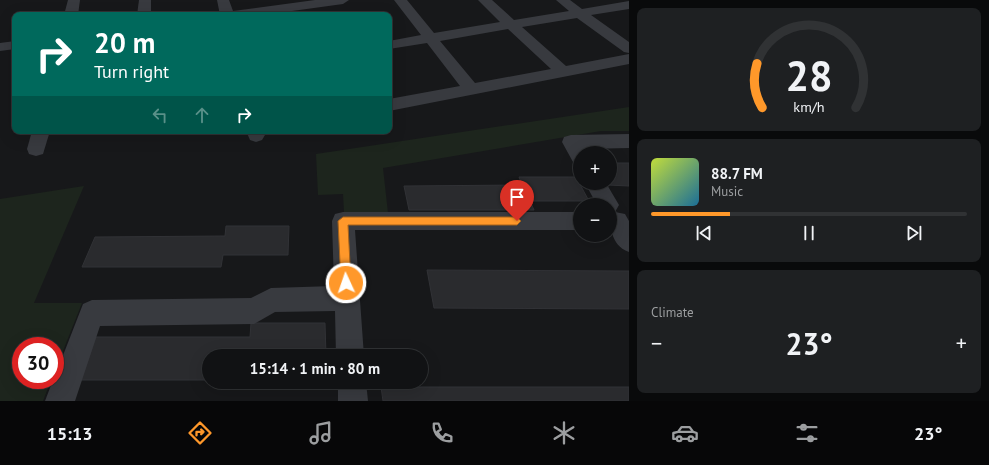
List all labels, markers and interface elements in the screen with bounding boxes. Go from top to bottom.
text: 20 m [94,24,155,61]
icon: right [28,28,80,80]
text: 28 [785,48,833,101]
text: Turn right [94,60,169,83]
text: km/h [793,96,825,115]
icon: left [149,104,171,126]
icon: ahead [191,104,213,126]
icon: right [233,104,255,126]
map controls [573,146,617,242]
button: + [573,146,617,190]
text: 88.7 FM [711,164,763,183]
pin [500,180,534,221]
text: Music [711,183,743,200]
icon: arrive [506,186,528,208]
button: − [573,198,617,242]
icon: previous [693,222,715,244]
icon: pause [798,222,820,244]
icon: next [903,222,925,244]
position arrow [325,262,367,304]
text: Climate [651,304,694,321]
text: 23° [785,324,833,363]
text: − [651,329,662,357]
text: + [956,329,967,357]
speed limit sign: 30 [12,337,64,389]
text: 15:14 · 1 min · 80 m [250,359,380,378]
icon: directions [186,419,214,447]
icon: music [307,419,335,447]
icon: phone [428,419,456,447]
icon: climate [550,419,578,447]
icon: car [671,419,699,447]
icon: filters [793,419,821,447]
text: 15:13 [47,422,92,445]
text: 23° [914,422,942,445]

